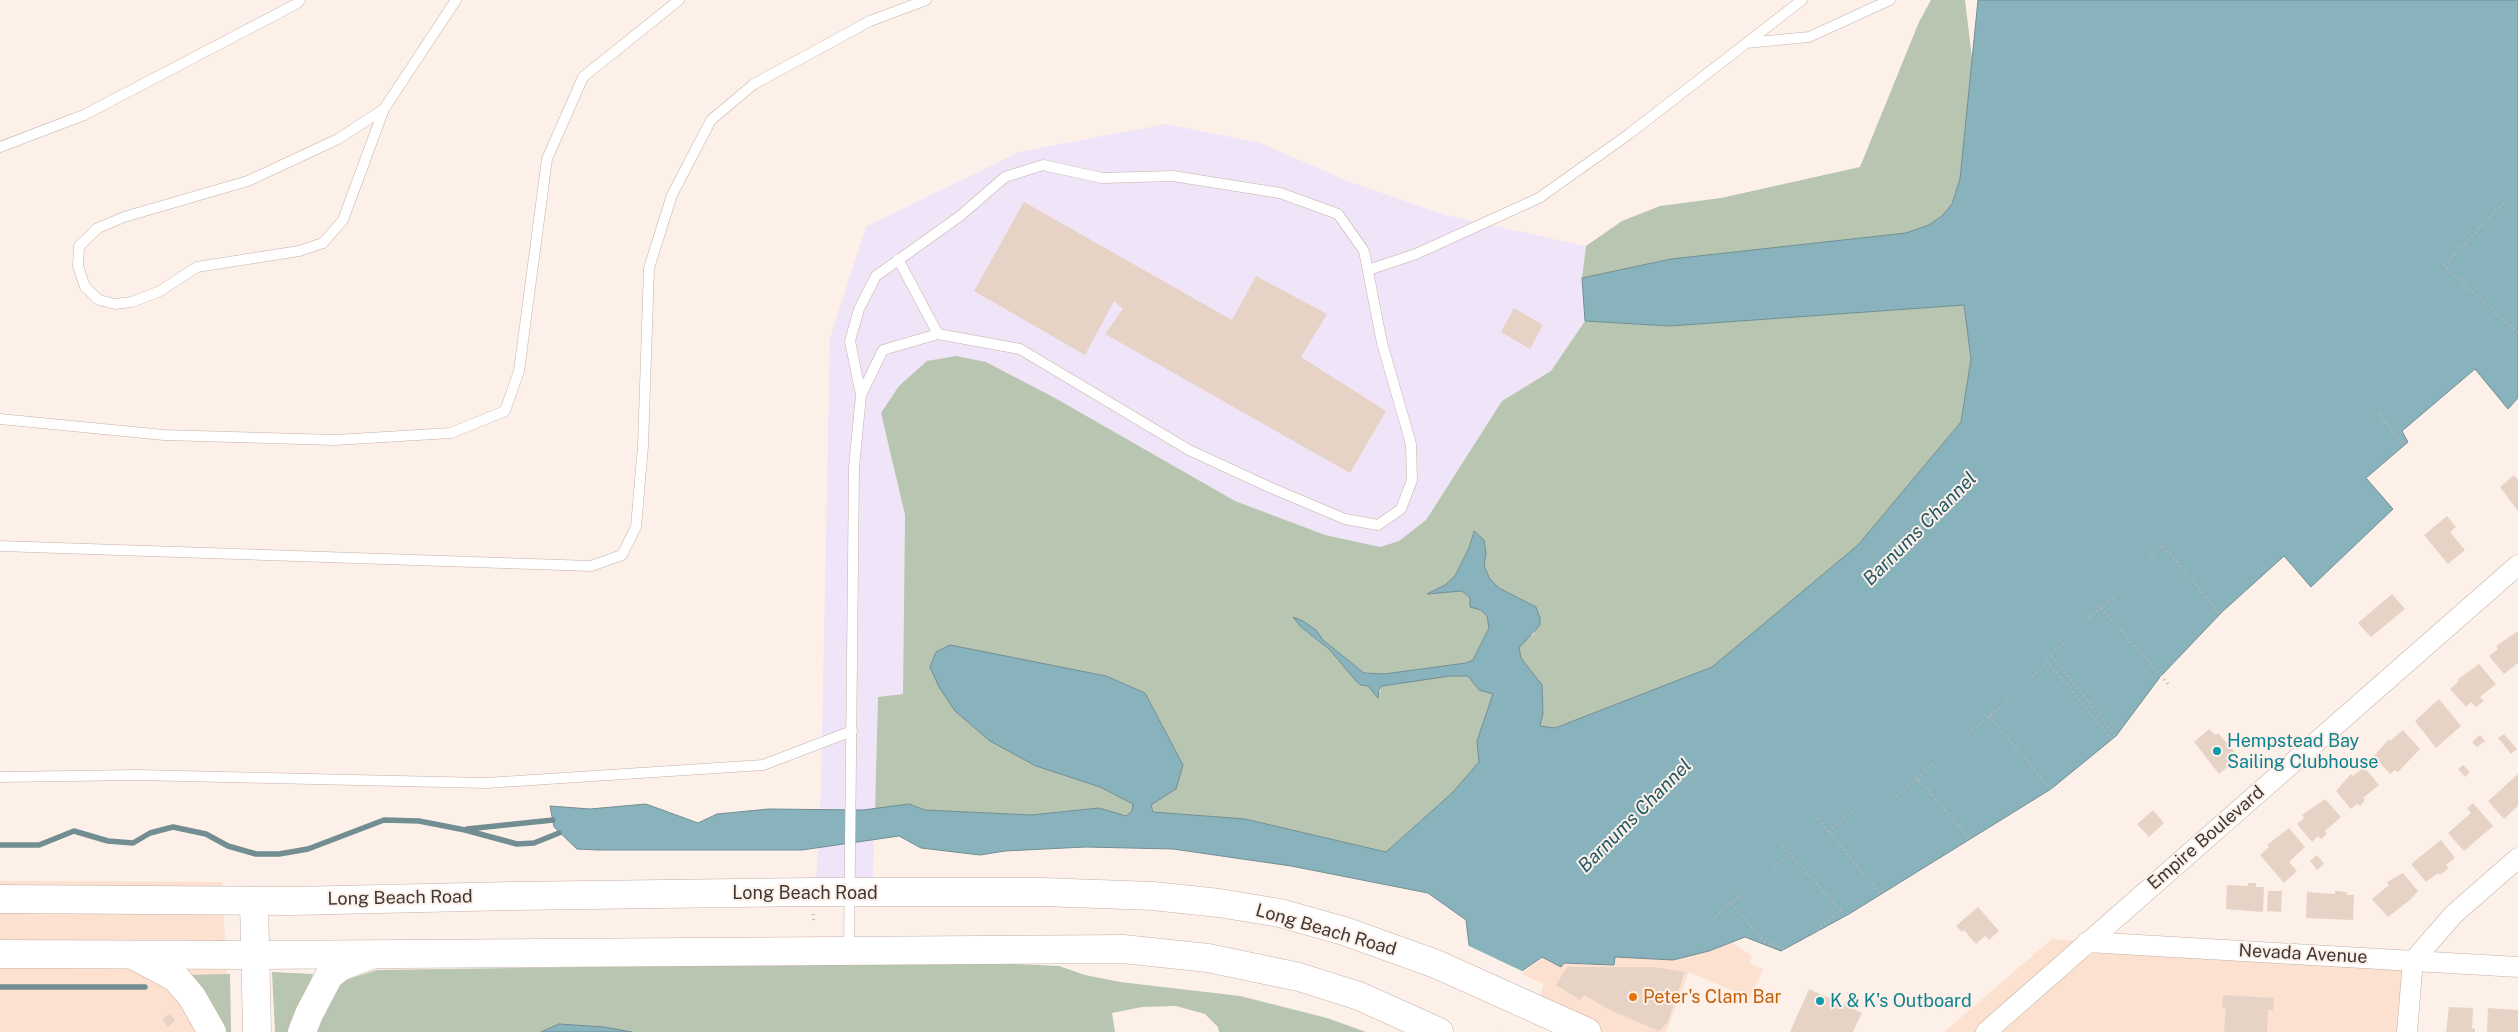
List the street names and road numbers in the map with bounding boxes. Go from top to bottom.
street label: Empire Boulevard [2143,781,2269,895]
street label: Long Beach Road [732,882,878,904]
street label: Long Beach Road [327,886,473,910]
street label: Long Beach Road [1253,900,1399,960]
street label: Nevada Avenue [2238,940,2368,968]

